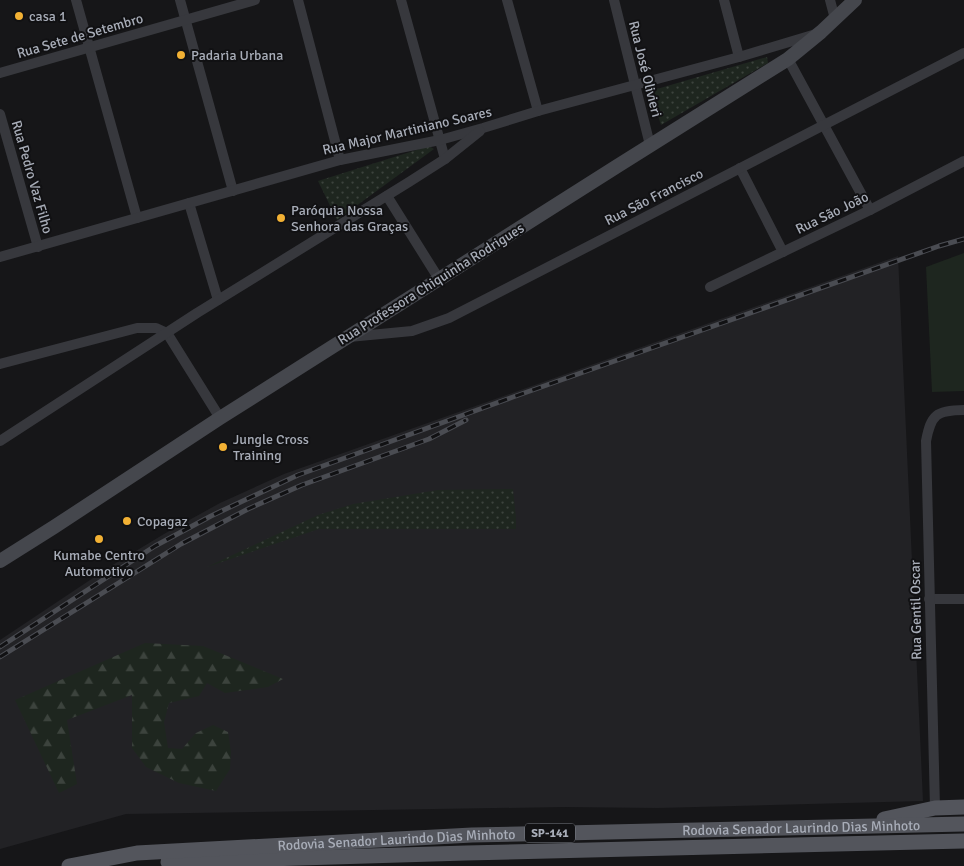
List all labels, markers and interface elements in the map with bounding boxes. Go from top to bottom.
place label: casa 1 [29,8,67,25]
marker: casa 1 [13,10,25,22]
street label: Rua Sete de Setembro [15,10,145,62]
street label: Rua José Olivieri [625,19,665,119]
place label: Padaria Urbana [191,47,283,64]
marker: Padaria Urbana [175,49,187,61]
street label: Rua Major Martiniano Soares [321,103,493,159]
street label: Rua Pedro Vaz Filho [8,118,56,236]
street label: Rua São Francisco [602,165,706,229]
street label: Rua São João [793,188,871,238]
place label: Paróquia Nossa Senhora das Graças [291,202,408,235]
marker: Paróquia Nossa Senhora das Graças [275,212,287,224]
street label: Rua Professora Chiquinha Rodrigues [335,219,527,349]
place label: Jungle Cross Training [233,431,309,464]
marker: Jungle Cross Training [217,441,229,453]
place label: Copagaz [137,513,188,530]
marker: Copagaz [121,515,133,527]
marker: Kumabe Centro Automotivo [93,533,105,545]
place label: Kumabe Centro Automotivo [53,547,145,580]
street label: Rua Gentil Oscar [907,559,925,660]
street label: Rodovia Senador Laurindo Dias Minhoto [682,816,920,839]
road number: SP-141 [525,824,575,842]
street label: Rodovia Senador Laurindo Dias Minhoto [277,826,516,854]

